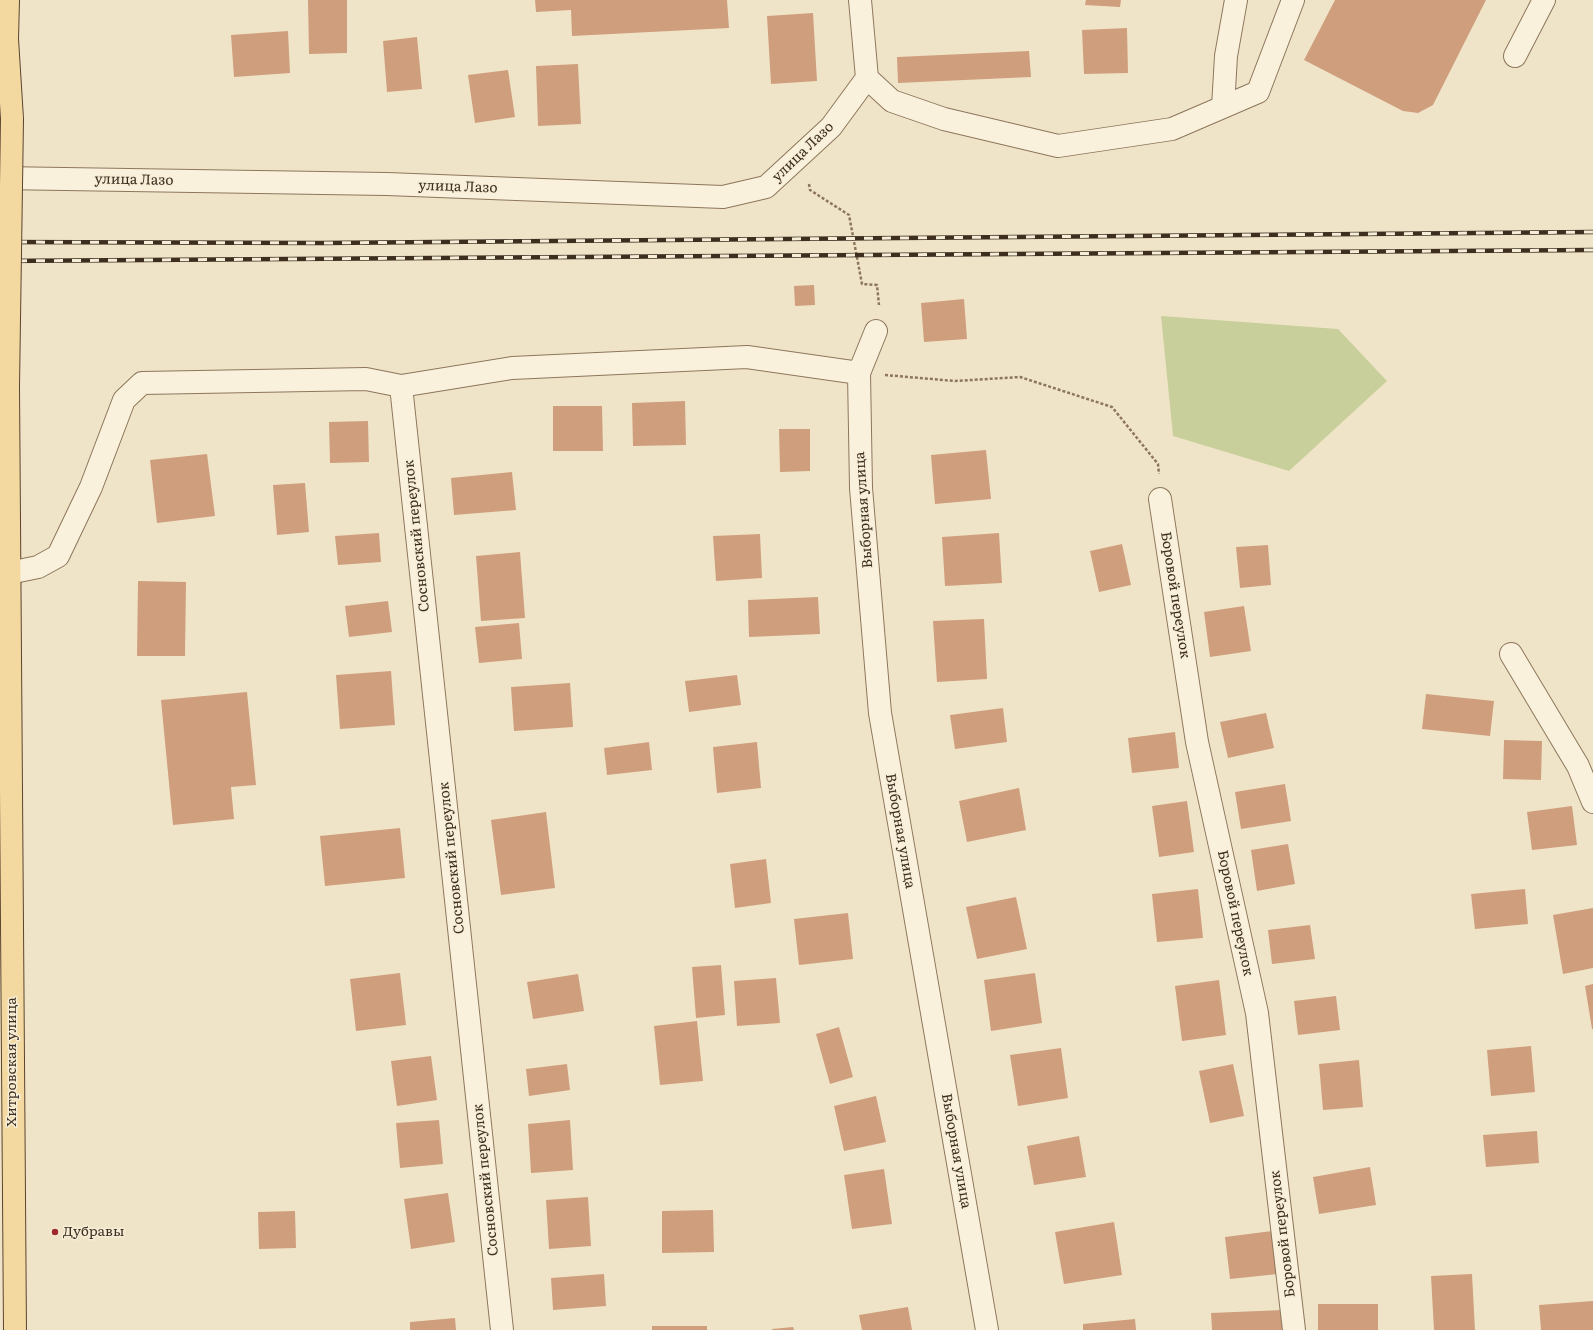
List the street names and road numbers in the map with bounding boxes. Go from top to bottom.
street label: улица Лазо [769,118,837,186]
street label: улица Лазо [94,171,174,189]
street label: улица Лазо [418,177,498,197]
street label: Выборная улица [852,451,876,569]
street label: Сосновский переулок [401,459,433,613]
street label: Боровой переулок [1157,530,1193,660]
street label: Выборная улица [882,772,918,890]
street label: Сосновский переулок [436,781,468,935]
street label: Боровой переулок [1213,849,1257,977]
street label: Хитровская улица [4,997,20,1127]
street label: Выборная улица [938,1092,974,1210]
street label: Сосновский переулок [470,1103,502,1257]
street label: Боровой переулок [1267,1169,1299,1299]

